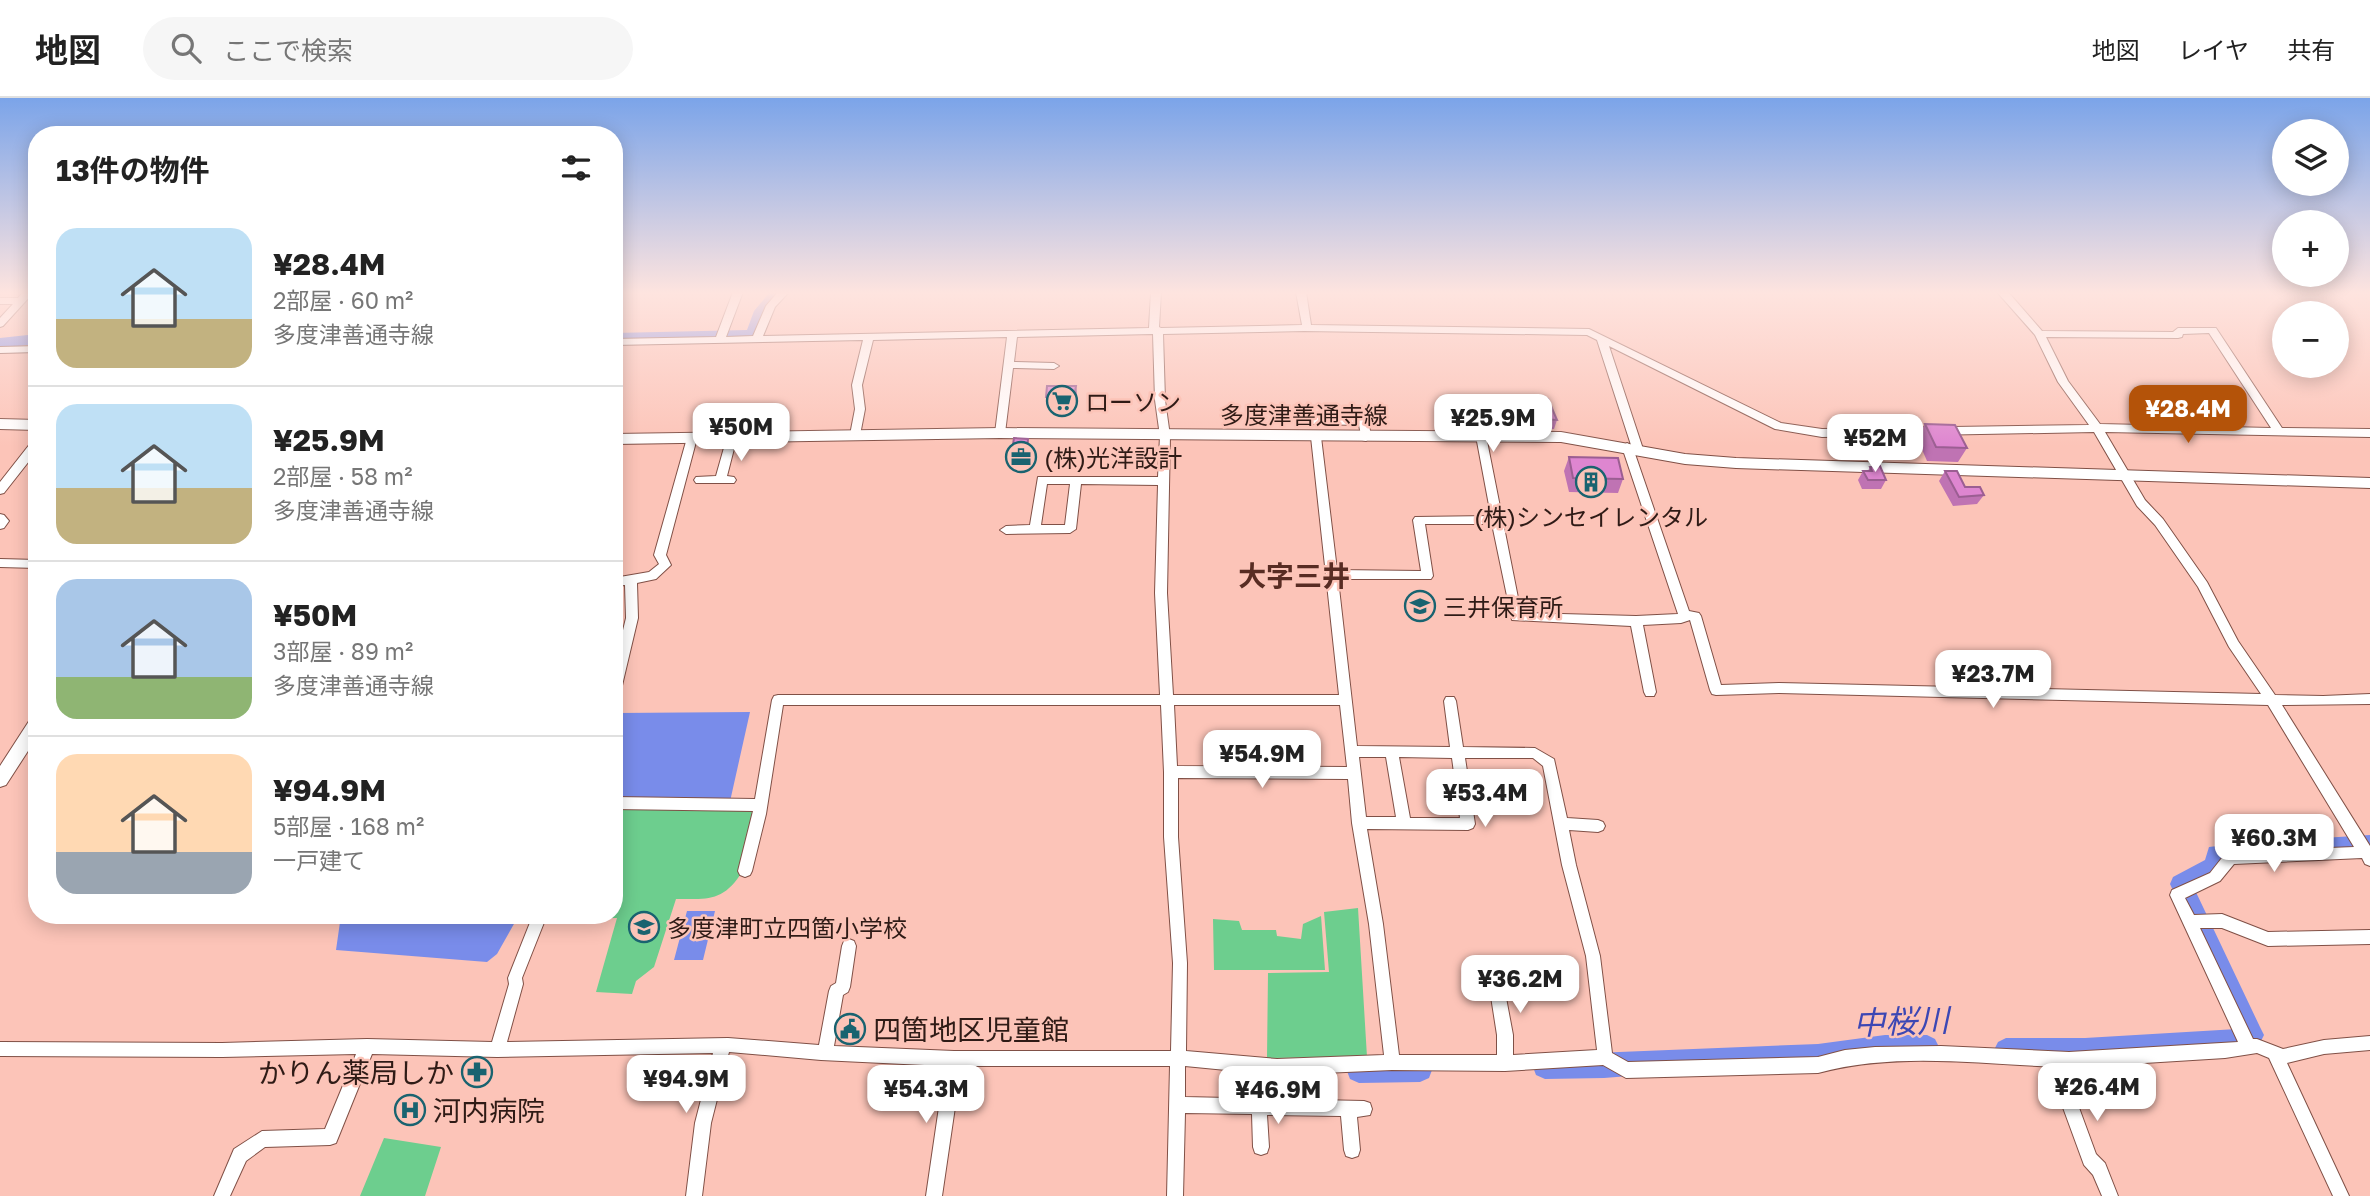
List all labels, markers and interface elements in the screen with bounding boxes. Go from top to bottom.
search box [143,17,633,80]
icon: search [167,29,205,67]
text: 地図 [35,30,101,69]
text: ここで検索 [223,35,353,66]
text: 地図 [2092,35,2140,64]
text: レイヤ [2178,35,2249,64]
text: 共有 [2287,35,2335,64]
map controls [2272,119,2349,378]
button: layers [2272,119,2349,196]
icon: filters [557,149,595,187]
text: 13件の物件 [56,152,210,188]
button: + [2272,210,2349,287]
text: ¥28.4M [273,246,385,282]
icon: home [112,256,196,340]
text: 2部屋 · 60 m² [273,286,413,314]
button: − [2272,301,2349,378]
text: 多度津善通寺線 [273,320,434,348]
supermarket icon: ローソン [1045,384,1079,418]
pin: ¥28.4M [2131,386,2245,445]
place label: ローソン [1085,387,1181,416]
pin: ¥25.9M [1436,394,1550,454]
text: ¥28.4M [2145,394,2231,422]
street label: 多度津善通寺線 [1220,400,1388,429]
text: ¥25.9M [1450,403,1536,431]
pin: ¥50M [700,404,782,463]
text: ¥50M [709,412,773,440]
pin: ¥52M [1834,414,1916,474]
text: ¥25.9M [273,422,385,458]
text: ¥52M [1843,423,1907,451]
icon: home [112,432,196,516]
office icon: (株)光洋設計 [1004,440,1038,474]
place label: (株)光洋設計 [1044,443,1182,472]
text: 2部屋 · 58 m² [273,462,413,490]
building icon: (株)シンセイレンタル [1574,465,1608,499]
text: 多度津善通寺線 [273,496,434,524]
place label: (株)シンセイレンタル [1474,502,1708,531]
district label: 大字三井 [1238,559,1350,592]
school or university icon: 三井保育所 [1403,589,1437,623]
place label: 三井保育所 [1443,592,1563,621]
text: ¥50M [273,597,357,633]
icon: home [112,607,196,691]
text: 3部屋 · 89 m² [273,637,413,665]
pin: ¥23.7M [1936,650,2050,710]
text: ¥23.7M [1951,659,2035,687]
text: 多度津善通寺線 [273,671,434,699]
pin: ¥54.9M [1205,730,1319,790]
text: ¥54.9M [1219,739,1305,767]
pin: ¥53.4M [1428,770,1542,829]
text: ¥94.9M [273,772,386,808]
text: ¥53.4M [1442,778,1528,806]
icon: home [112,782,196,866]
text: 5部屋 · 168 m² [273,812,424,840]
pin: ¥60.3M [2217,814,2331,874]
text: ¥60.3M [2231,823,2317,851]
text: 一戸建て [273,846,365,874]
school or university icon: 多度津町立四箇小学校 [627,910,661,944]
place label: 多度津町立四箇小学校 [667,913,907,942]
pin: ¥36.2M [1463,956,1577,1015]
text: ¥36.2M [1477,964,1563,992]
water label: 中桜川 [1852,1000,1953,1042]
public building icon: 四箇地区児童館 [833,1012,867,1046]
place label: 四箇地区児童館 [873,1013,1069,1046]
pharmacy icon: かりん薬局しか [460,1055,494,1089]
place label: かりん薬局しか [258,1056,454,1089]
pin: ¥94.9M [629,1056,743,1115]
pin: ¥26.4M [2040,1063,2154,1123]
text: ¥94.9M [643,1064,729,1092]
pin: ¥54.3M [869,1066,983,1125]
pin: ¥46.9M [1221,1066,1335,1126]
text: ¥26.4M [2054,1072,2140,1100]
text: ¥54.3M [883,1074,969,1102]
text: ¥46.9M [1235,1075,1321,1103]
hospital icon: 河内病院 [393,1093,427,1127]
place label: 河内病院 [433,1094,545,1127]

